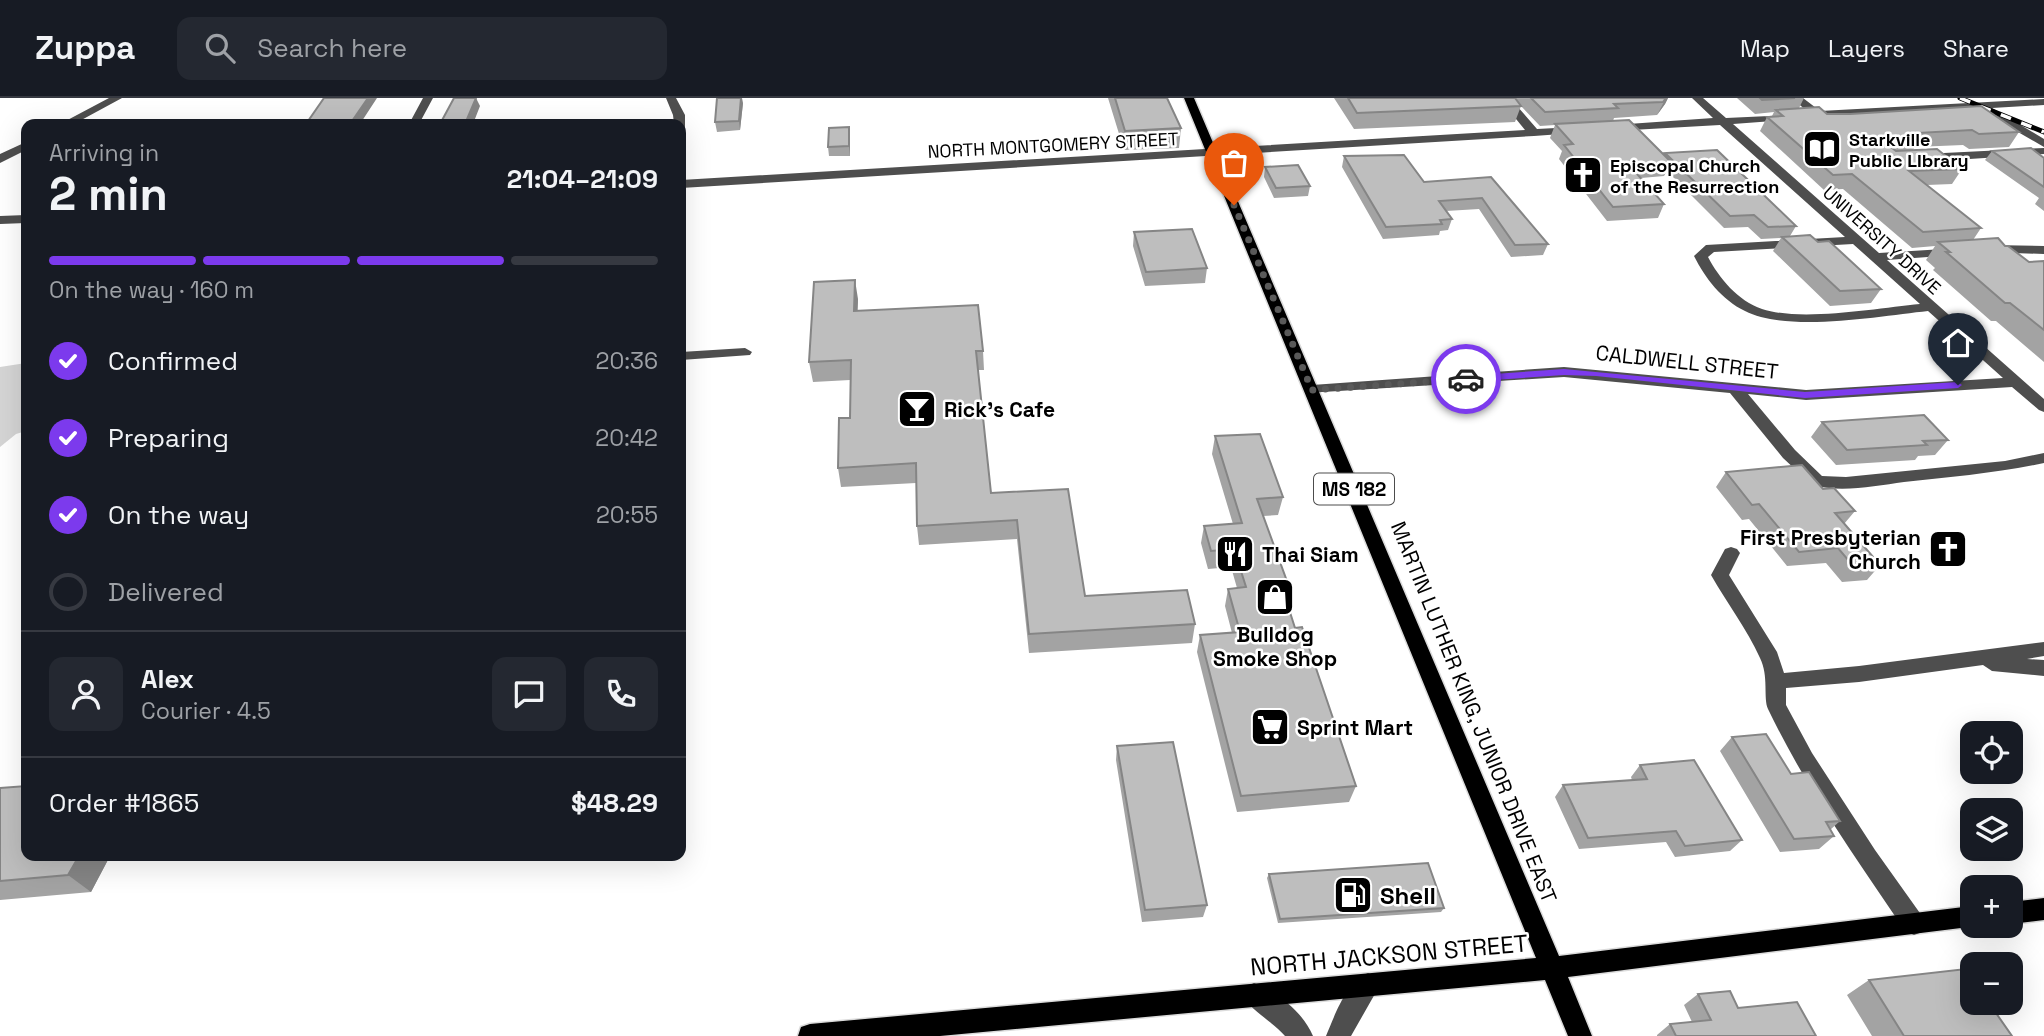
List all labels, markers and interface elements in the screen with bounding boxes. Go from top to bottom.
search box [177,17,667,80]
text: Zuppa [35,27,135,69]
icon: search [201,29,239,67]
text: Search here [257,31,407,65]
text: Map [1740,33,1790,64]
text: Layers [1828,33,1905,64]
text: Share [1943,33,2009,64]
street label: NORTH MONTGOMERY STREET [927,127,1179,163]
library icon: Starkville Public LIbrary [1801,128,1843,170]
place label: Starkville Public LIbrary [1849,128,1969,172]
pin [1204,133,1264,205]
text: Arriving in [49,138,159,168]
icon: bag [1215,144,1253,182]
church icon: Episcopal Church of the Resurrection [1562,154,1604,196]
place label: Episcopal Church of the Resurrection [1610,154,1779,198]
text: 21:04–21:09 [507,162,658,196]
text: 2 min [49,165,168,223]
street label: UNIVERSITY DRIVE [1818,181,1946,299]
text: On the way · 160 m [49,275,254,305]
pin [1928,313,1988,385]
icon: home [1939,324,1977,362]
street label: CALDWELL STREET [1594,339,1780,385]
icon: check [49,342,87,380]
text: Confirmed [108,344,238,378]
courier [1431,344,1501,414]
text: 20:36 [596,346,658,376]
icon: car [1447,360,1485,398]
bar icon: Rick's Cafe [896,388,938,430]
place label: Rick's Cafe [944,396,1055,423]
icon: check [49,419,87,457]
text: Preparing [108,421,229,455]
text: 20:42 [595,423,658,453]
road number: MS 182 [1314,474,1394,504]
icon: check [49,496,87,534]
text: On the way [108,498,249,532]
text: 20:55 [596,500,658,530]
street label: MARTIN LUTHER KING, JUNIOR DRIVE EAST [1385,517,1563,907]
place label: First Presbyterian Church [1740,524,1921,575]
church icon: First Presbyterian Church [1927,528,1969,570]
restaurant icon: Thai Siam [1214,533,1256,575]
place label: Thai Siam [1262,541,1359,568]
text: Delivered [108,575,224,609]
shop icon: Bulldog Smoke Shop [1254,576,1296,618]
place label: Bulldog Smoke Shop [1213,621,1337,672]
button: person [49,657,123,731]
button: chat [492,657,566,731]
button: phone [584,657,658,731]
text: Alex [141,662,194,696]
text: Courier · 4.5 [141,696,271,726]
supermarket icon: Sprint Mart [1249,706,1291,748]
place label: Sprint Mart [1297,714,1413,741]
map controls [1960,721,2023,1015]
button: locate [1960,721,2023,784]
text: Order #1865 [49,786,199,820]
text: $48.29 [571,786,658,820]
button: layers [1960,798,2023,861]
fuel station icon: Shell [1332,874,1374,916]
button: + [1960,875,2023,938]
place label: Shell [1380,880,1436,911]
street label: NORTH JACKSON STREET [1249,927,1529,983]
button: − [1960,952,2023,1015]

